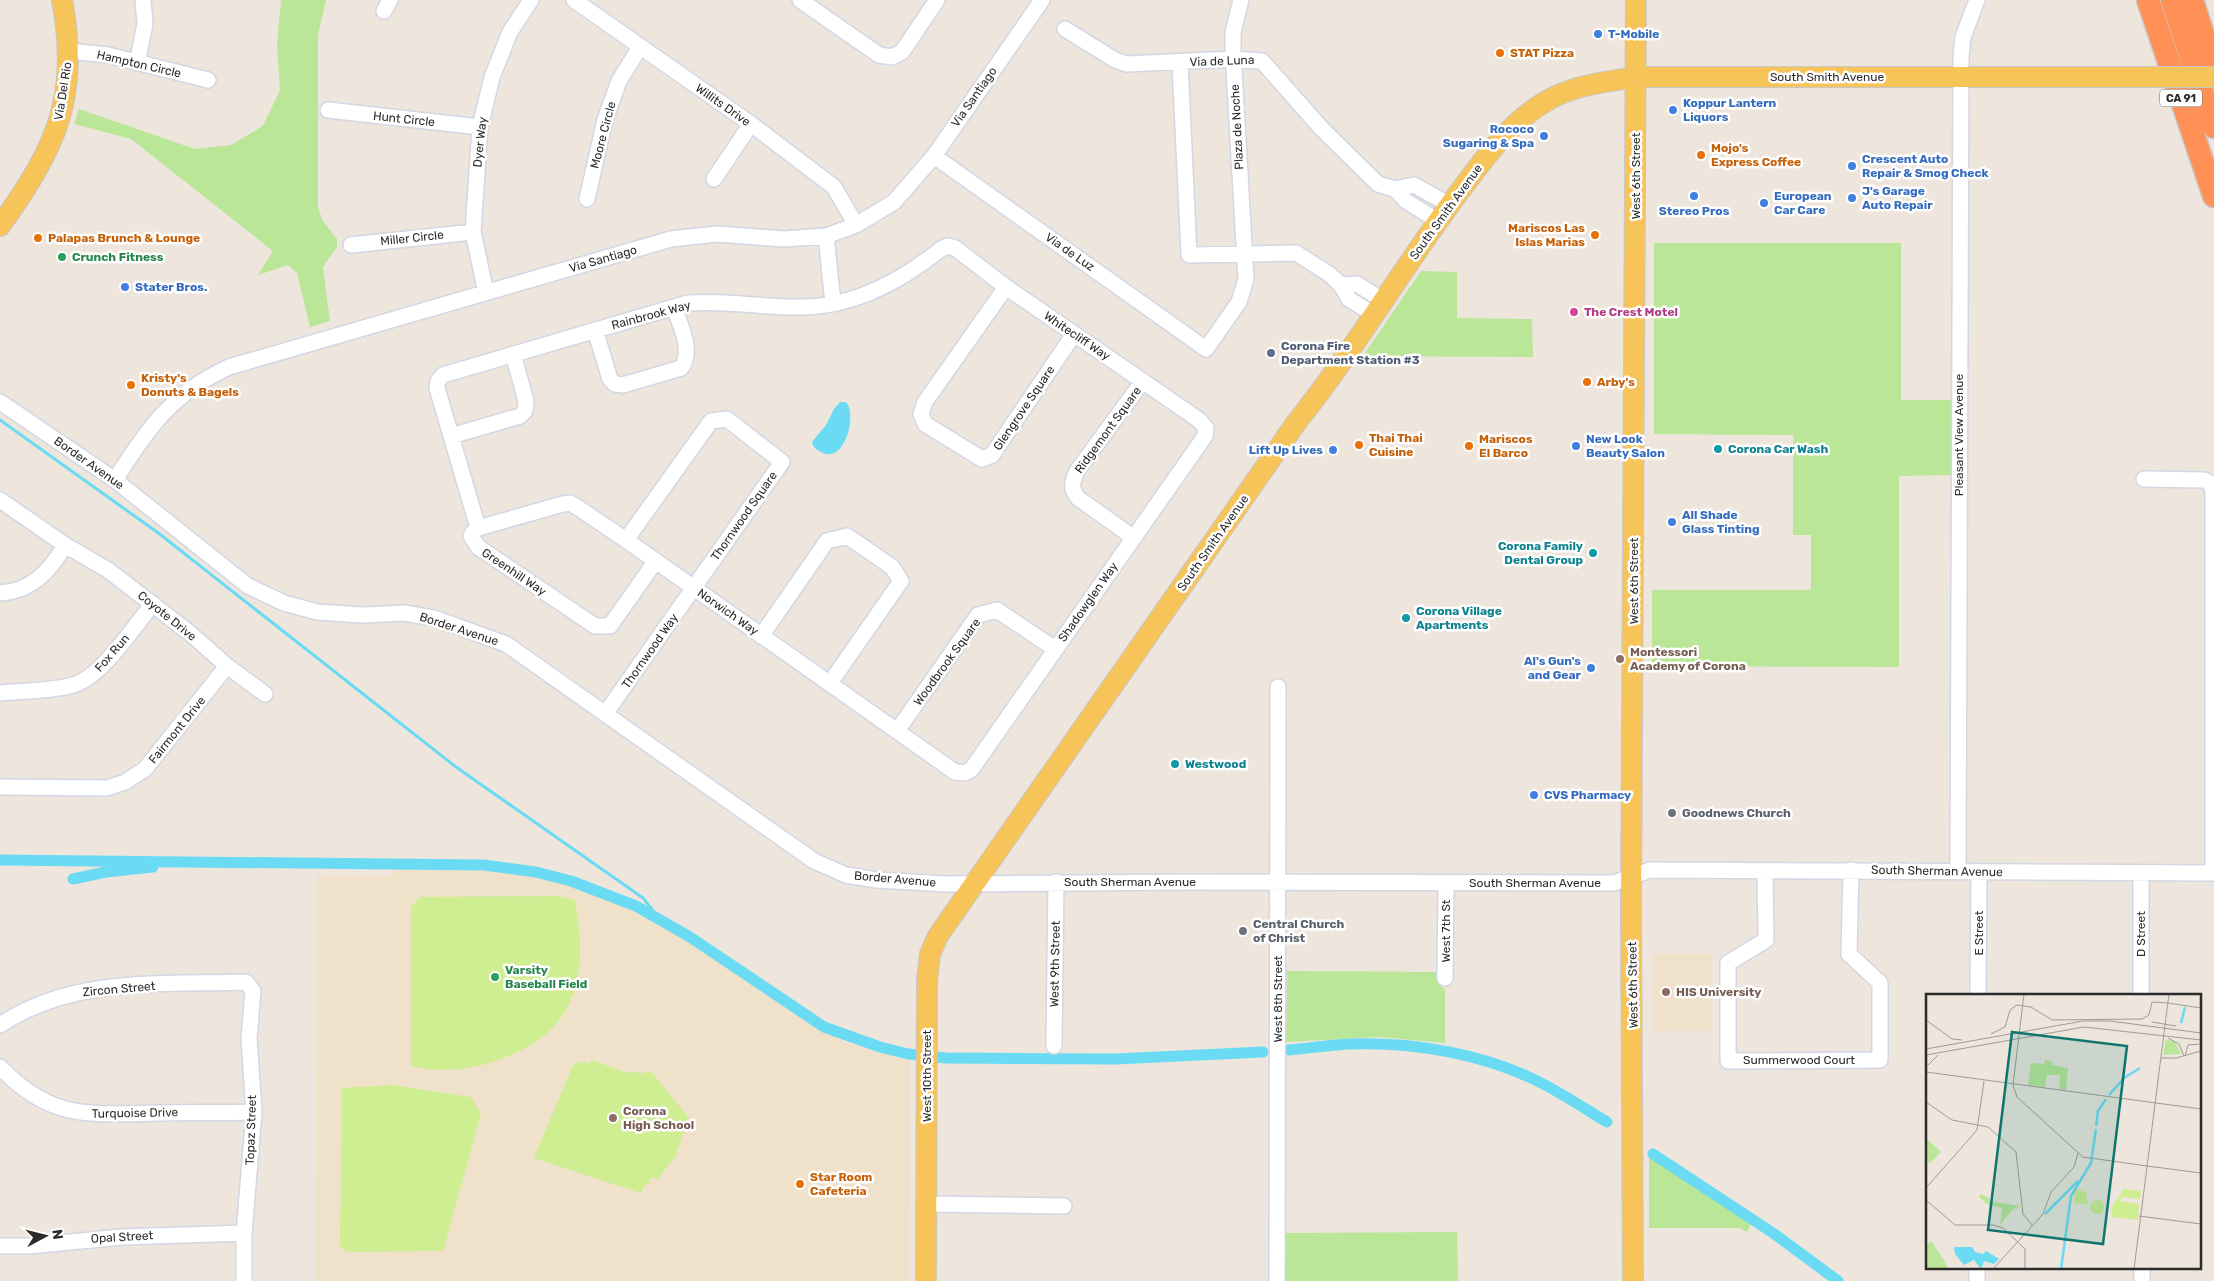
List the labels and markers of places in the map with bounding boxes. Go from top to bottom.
place label: T-Mobile [1608,27,1659,41]
marker: T-Mobile [1592,28,1604,40]
place label: STAT Pizza [1510,46,1574,60]
marker: STAT Pizza [1494,47,1506,59]
place label: Koppur Lantern Liquors [1683,96,1777,124]
marker: Koppur Lantern Liquors [1667,104,1679,116]
place label: Rococo Sugaring & Spa [1443,122,1534,150]
marker: Rococo Sugaring & Spa [1538,130,1550,142]
place label: Mojo's Express Coffee [1711,141,1801,169]
marker: Mojo's Express Coffee [1695,149,1707,161]
place label: Crescent Auto Repair & Smog Check [1862,152,1989,180]
marker: Crescent Auto Repair & Smog Check [1846,160,1858,172]
place label: J's Garage Auto Repair [1862,184,1933,212]
place label: European Car Care [1774,189,1832,217]
marker: Stereo Pros [1688,190,1700,202]
marker: J's Garage Auto Repair [1846,192,1858,204]
marker: European Car Care [1758,197,1770,209]
place label: Stereo Pros [1659,204,1730,218]
place label: Mariscos Las Islas Marias [1508,221,1585,249]
marker: Mariscos Las Islas Marias [1589,229,1601,241]
place label: Palapas Brunch & Lounge [48,231,200,245]
marker: Palapas Brunch & Lounge [32,232,44,244]
place label: Crunch Fitness [72,250,164,264]
marker: Crunch Fitness [56,251,68,263]
place label: Stater Bros. [135,280,207,294]
marker: Stater Bros. [119,281,131,293]
place label: The Crest Motel [1584,305,1678,319]
marker: The Crest Motel [1568,306,1580,318]
place label: Corona Fire Department Station #3 [1281,339,1420,367]
marker: Corona Fire Department Station #3 [1265,347,1277,359]
place label: Kristy's Donuts & Bagels [141,371,239,399]
place label: Arby's [1597,375,1635,389]
marker: Arby's [1581,376,1593,388]
marker: Kristy's Donuts & Bagels [125,379,137,391]
place label: Thai Thai Cuisine [1369,431,1423,459]
place label: Mariscos El Barco [1479,432,1533,460]
place label: New Look Beauty Salon [1586,432,1665,460]
marker: Thai Thai Cuisine [1353,439,1365,451]
marker: Mariscos El Barco [1463,440,1475,452]
marker: New Look Beauty Salon [1570,440,1582,452]
place label: Corona Car Wash [1728,442,1828,456]
place label: Lift Up Lives [1249,443,1323,457]
marker: Corona Car Wash [1712,443,1724,455]
marker: Lift Up Lives [1327,444,1339,456]
place label: All Shade Glass Tinting [1682,508,1760,536]
marker: All Shade Glass Tinting [1666,516,1678,528]
place label: Corona Family Dental Group [1498,539,1583,567]
marker: Corona Family Dental Group [1587,547,1599,559]
place label: Corona Village Apartments [1416,604,1502,632]
marker: Corona Village Apartments [1400,612,1412,624]
place label: Montessori Academy of Corona [1630,645,1746,673]
marker: Montessori Academy of Corona [1614,653,1626,665]
place label: Al's Gun's and Gear [1524,654,1582,682]
marker: Al's Gun's and Gear [1585,662,1597,674]
place label: Westwood [1185,757,1246,771]
marker: Westwood [1169,758,1181,770]
place label: CVS Pharmacy [1544,788,1631,802]
marker: CVS Pharmacy [1528,789,1540,801]
place label: Goodnews Church [1682,806,1791,820]
marker: Goodnews Church [1666,807,1678,819]
place label: Central Church of Christ [1253,917,1345,945]
marker: Central Church of Christ [1237,925,1249,937]
place label: Varsity Baseball Field [505,963,587,991]
marker: Varsity Baseball Field [489,971,501,983]
place label: HIS University [1676,985,1762,999]
marker: HIS University [1660,986,1672,998]
place label: Corona High School [623,1104,694,1132]
marker: Corona High School [607,1112,619,1124]
place label: Star Room Cafeteria [810,1170,872,1198]
marker: Star Room Cafeteria [794,1178,806,1190]

